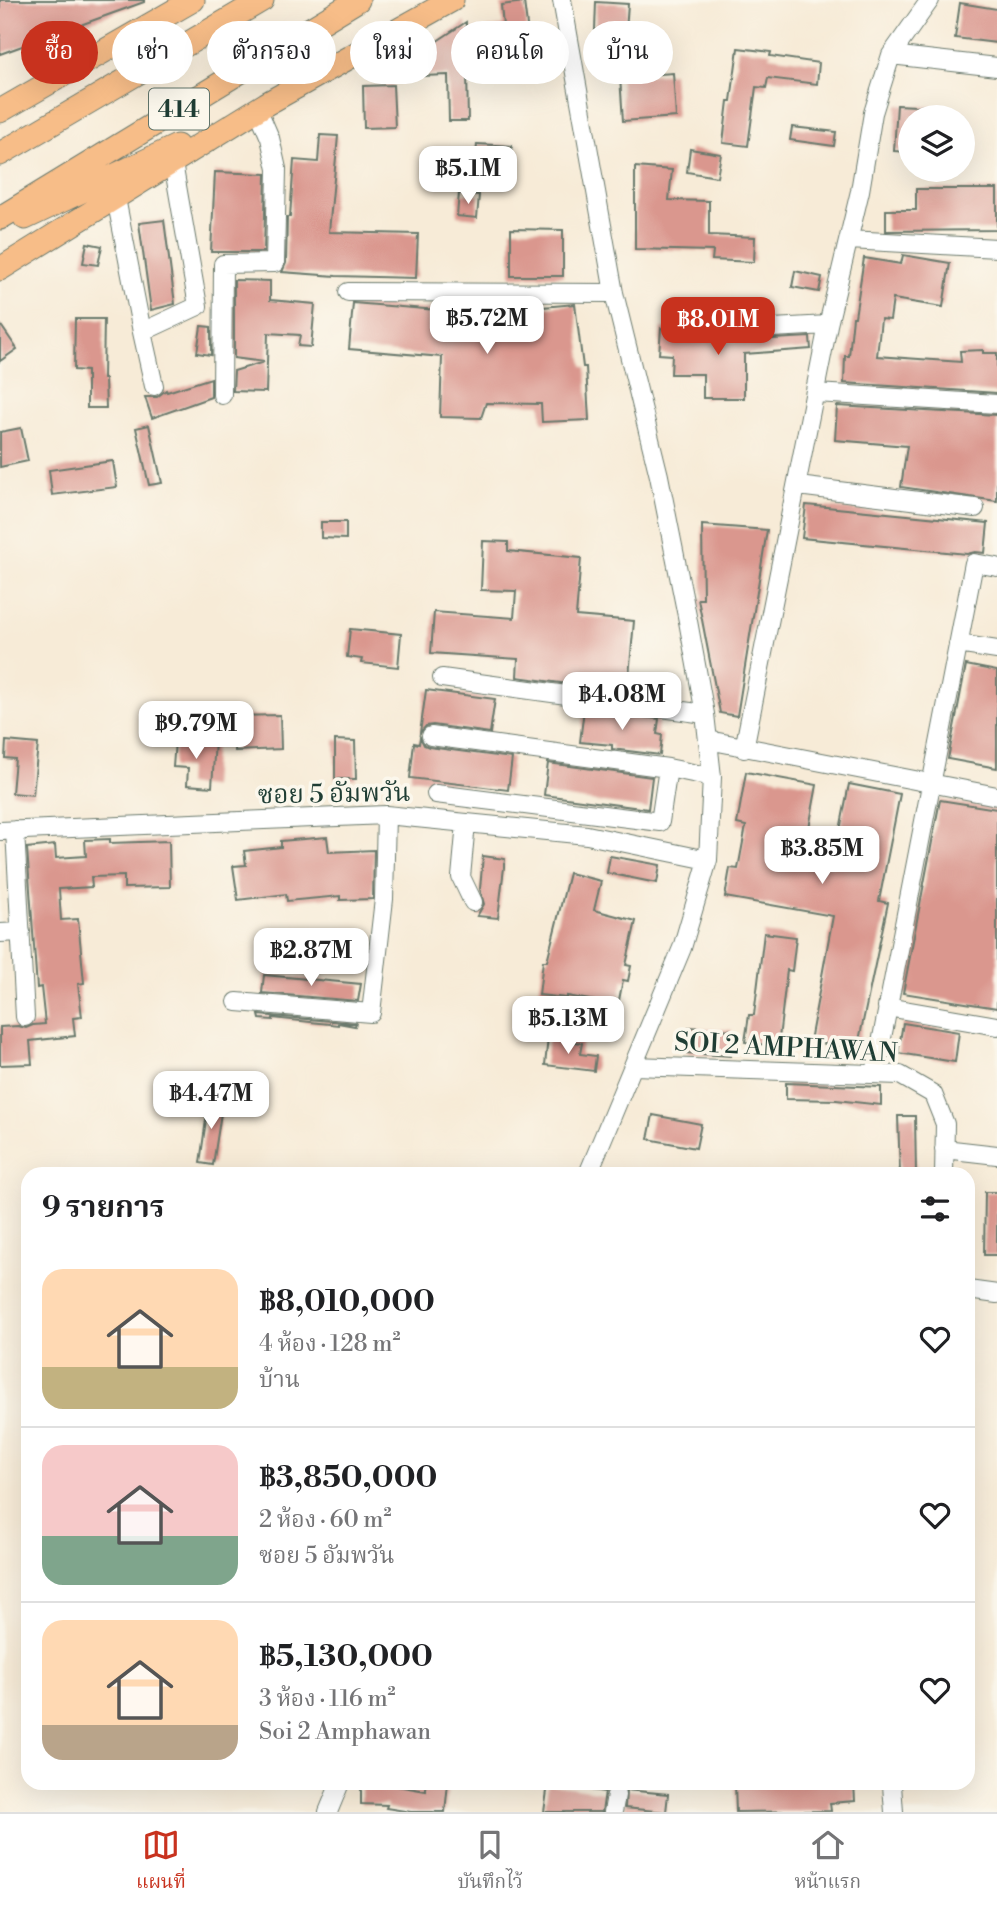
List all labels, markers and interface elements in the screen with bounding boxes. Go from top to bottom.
chip: ซื้อ [21,21,98,84]
chip: เช่า [112,21,193,84]
chip: ตัวกรอง [207,21,336,84]
chip: ใหม่ [350,21,437,84]
chip: คอนโด [451,21,569,84]
chip: บ้าน [583,21,673,84]
road number: 414 [149,88,209,130]
map controls [898,105,975,182]
button: layers [898,105,975,182]
pin: ฿5.1M [419,146,517,206]
text: ฿5.1M [435,155,501,183]
pin: ฿5.72M [430,296,544,356]
pin: ฿8.01M [661,298,775,357]
text: ฿5.72M [446,305,528,333]
text: ฿8.01M [677,306,759,334]
pin: ฿4.08M [565,672,679,732]
text: ฿4.08M [578,681,666,709]
pin: ฿9.79M [139,702,253,761]
text: ฿9.79M [155,710,237,738]
street label: ซอย 5 อัมพวัน [257,777,411,811]
pin: ฿3.85M [765,826,879,886]
text: ฿3.85M [780,835,864,863]
pin: ฿2.87M [254,928,368,988]
text: ฿2.87M [270,937,352,965]
pin: ฿5.13M [511,996,625,1056]
text: ฿5.13M [528,1005,608,1033]
street label: SOI 2 AMPHAWAN [673,1026,899,1070]
pin: ฿4.47M [154,1072,268,1131]
text: ฿4.47M [169,1080,253,1108]
text: 9 รายการ [42,1189,165,1227]
icon: filters [916,1190,954,1228]
text: ฿8,010,000 [259,1283,435,1321]
icon: home [98,1297,182,1381]
icon: heart [916,1320,954,1358]
text: 4 ห้อง · 128 m² [259,1330,401,1358]
text: บ้าน [259,1366,300,1394]
text: ฿3,850,000 [259,1459,437,1497]
icon: home [98,1473,182,1557]
icon: heart [916,1496,954,1534]
text: 2 ห้อง · 60 m² [259,1506,392,1534]
text: ซอย 5 อัมพวัน [259,1542,394,1570]
text: ฿5,130,000 [259,1638,433,1676]
icon: home [98,1648,182,1732]
icon: heart [916,1671,954,1709]
text: 3 ห้อง · 116 m² [259,1685,396,1713]
text: Soi 2 Amphawan [259,1718,431,1746]
tab: แผนที่ [136,1826,186,1898]
tab: บันทึกไว้ [458,1826,523,1898]
tab: หน้าแรก [795,1826,861,1898]

